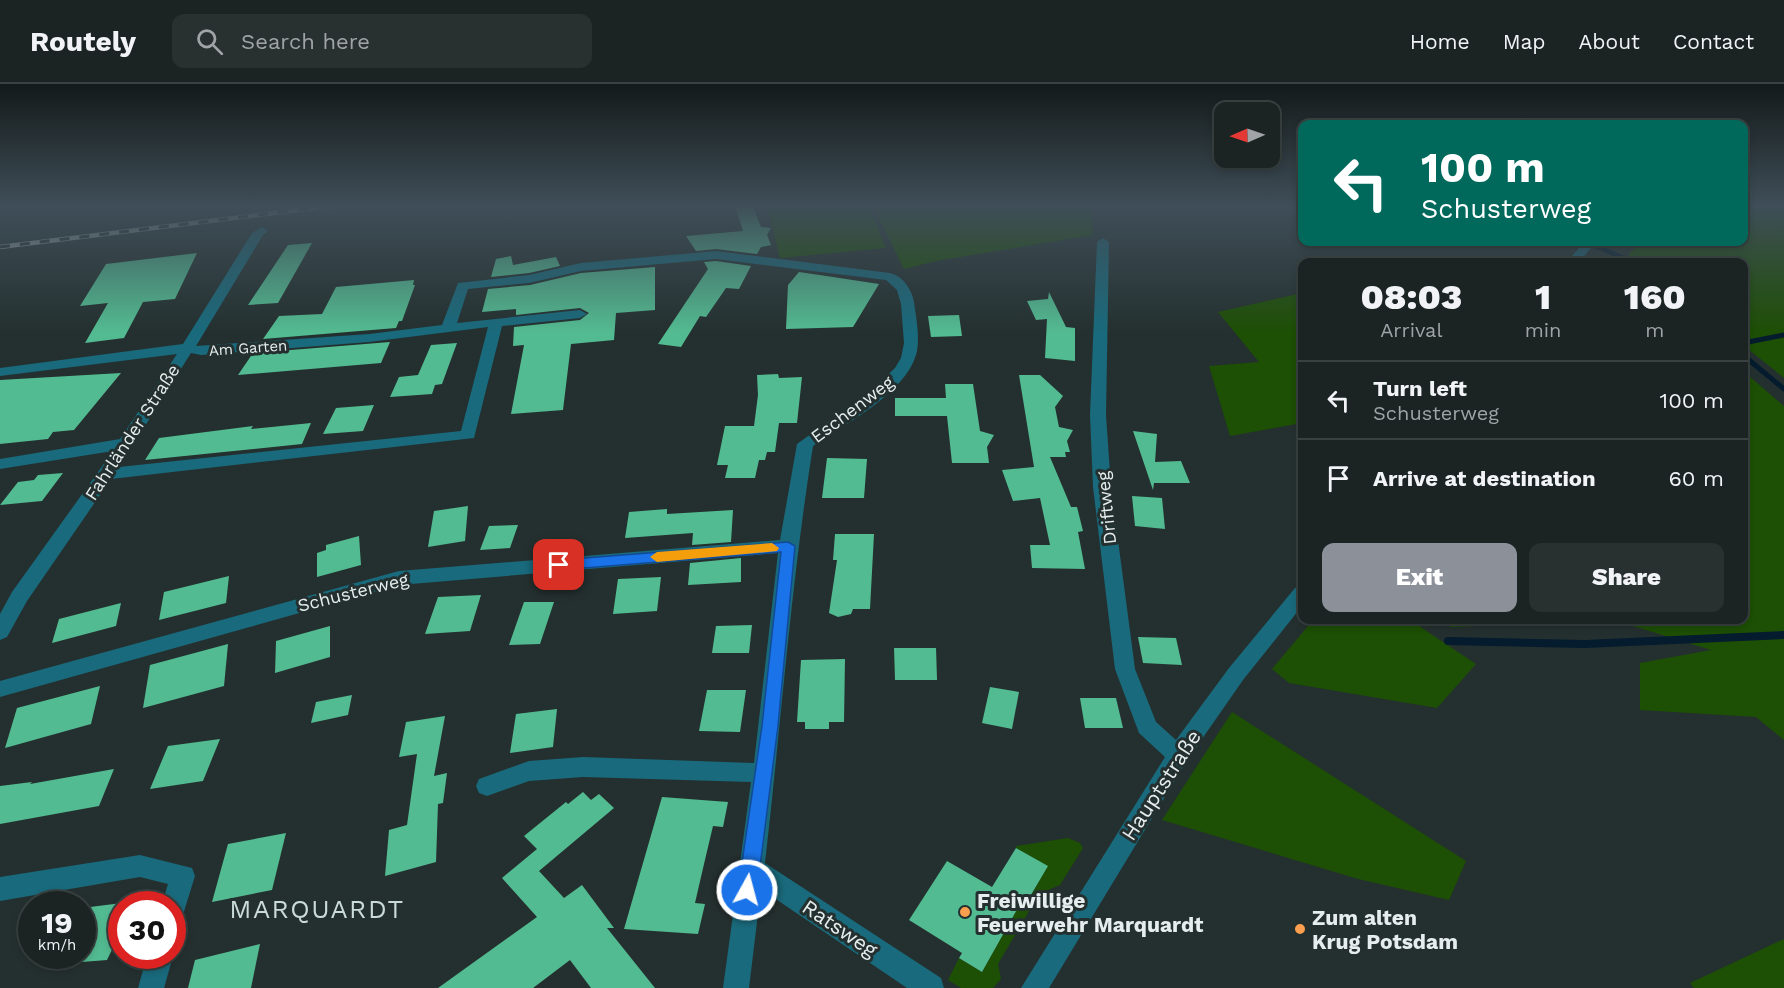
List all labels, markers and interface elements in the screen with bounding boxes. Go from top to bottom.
search box [172,14,592,68]
text: Routely [30,25,136,58]
icon: search [193,25,226,58]
text: Search here [241,29,370,54]
text: Home [1410,29,1470,54]
text: Map [1503,29,1546,54]
text: About [1579,29,1640,54]
text: Contact [1673,29,1754,54]
north arrow [1214,102,1280,168]
map controls [1214,102,1280,168]
text: 100 m [1421,143,1545,192]
icon: left [1322,144,1400,222]
text: Schusterweg [1421,193,1591,225]
text: 08:03 [1360,276,1462,318]
text: 1 [1535,276,1551,318]
text: 160 [1624,276,1686,318]
text: Arrival [1380,318,1443,342]
text: min [1525,318,1561,342]
text: m [1645,318,1664,342]
street label: Am Garten [208,336,288,360]
street label: Fahrländer Straße [80,360,184,504]
street label: Eschenweg [806,371,898,447]
text: Turn left [1373,376,1467,401]
icon: left [1322,384,1355,417]
text: 100 m [1660,388,1724,413]
text: Schusterweg [1373,401,1499,425]
icon: arrive [1322,462,1355,495]
text: Arrive at destination [1373,466,1596,491]
text: 60 m [1668,466,1724,491]
street label: Driftweg [1092,470,1120,546]
pin [533,539,584,590]
button: Exit [1322,543,1517,612]
button: Share [1529,543,1724,612]
icon: arrive [542,548,575,581]
street label: Schusterweg [295,568,411,616]
street label: Hauptstraße [1116,725,1206,845]
position arrow [715,858,779,922]
place label: Freiwillige Feuerwehr Marquardt [977,888,1203,937]
speed limit sign: 30 [108,891,186,969]
district label: MARQUARDT [229,894,405,924]
street label: Ratsweg [798,894,883,963]
text: 19 [41,905,73,940]
marker: Freiwillige Feuerwehr Marquardt [958,905,972,919]
place label: Zum alten Krug Potsdam [1312,905,1458,954]
marker: Zum alten Krug Potsdam [1293,922,1307,936]
text: km/h [38,936,76,954]

